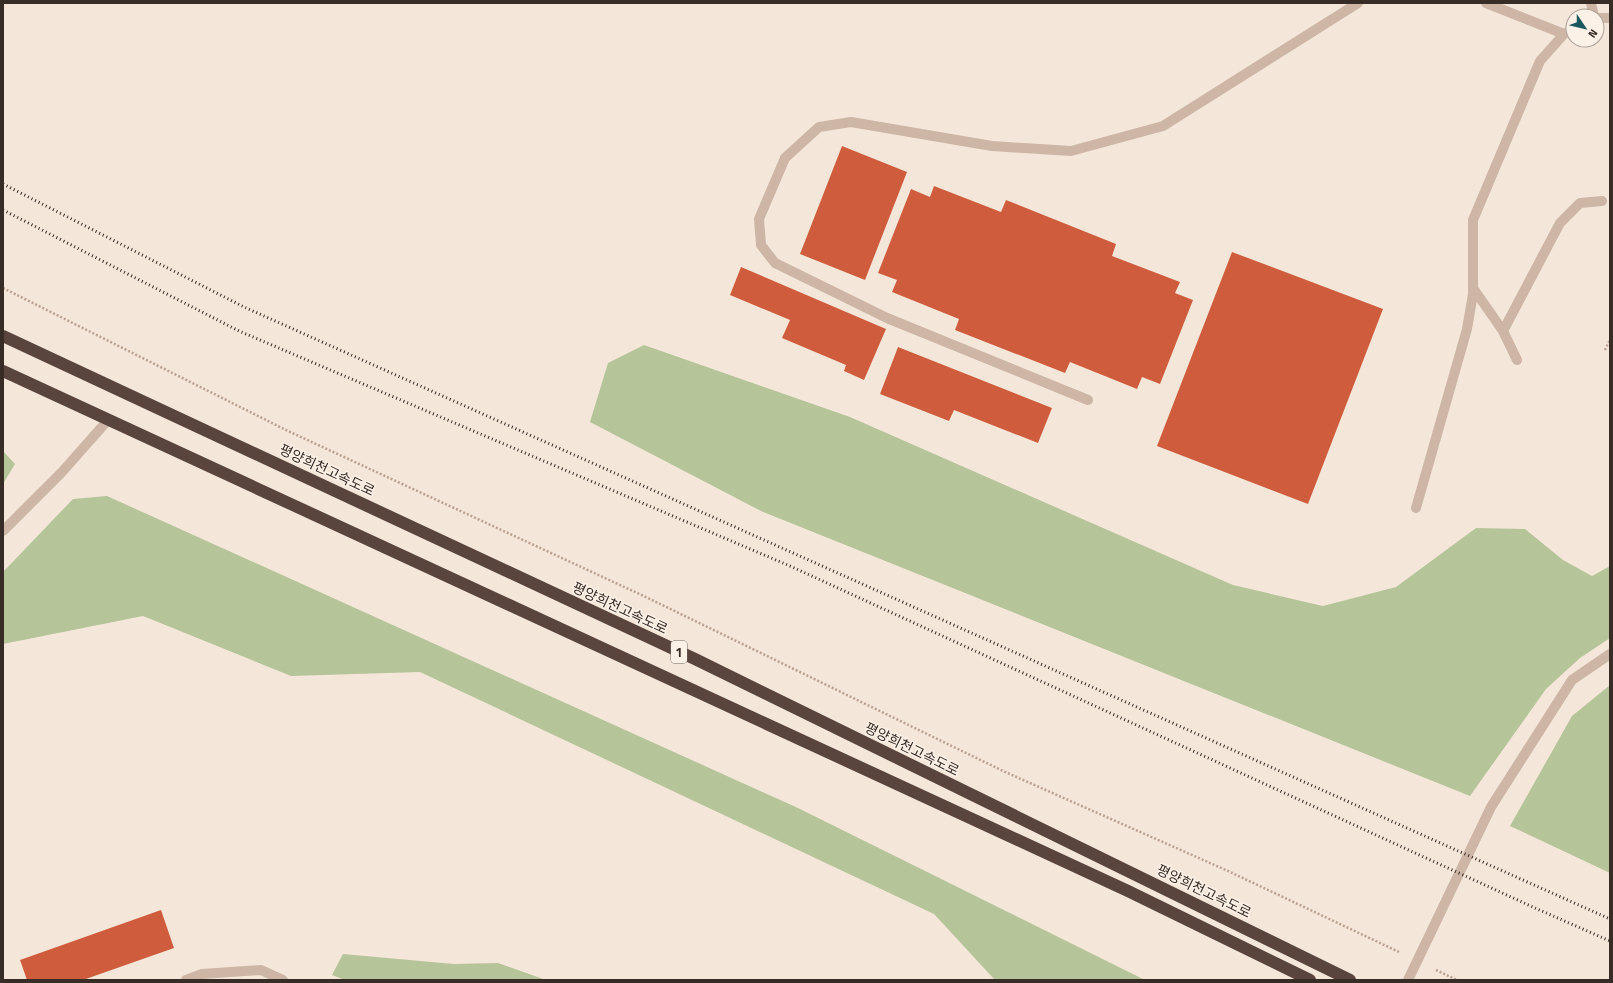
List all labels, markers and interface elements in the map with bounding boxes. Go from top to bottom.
north arrow [1565,8,1605,48]
text: N [1584,26,1602,41]
street label: 평양희천고속도로 [276,438,378,501]
street label: 평양희천고속도로 [569,576,671,639]
road number: 1 [671,641,687,663]
street label: 평양희천고속도로 [861,717,963,781]
street label: 평양희천고속도로 [1153,859,1255,923]

